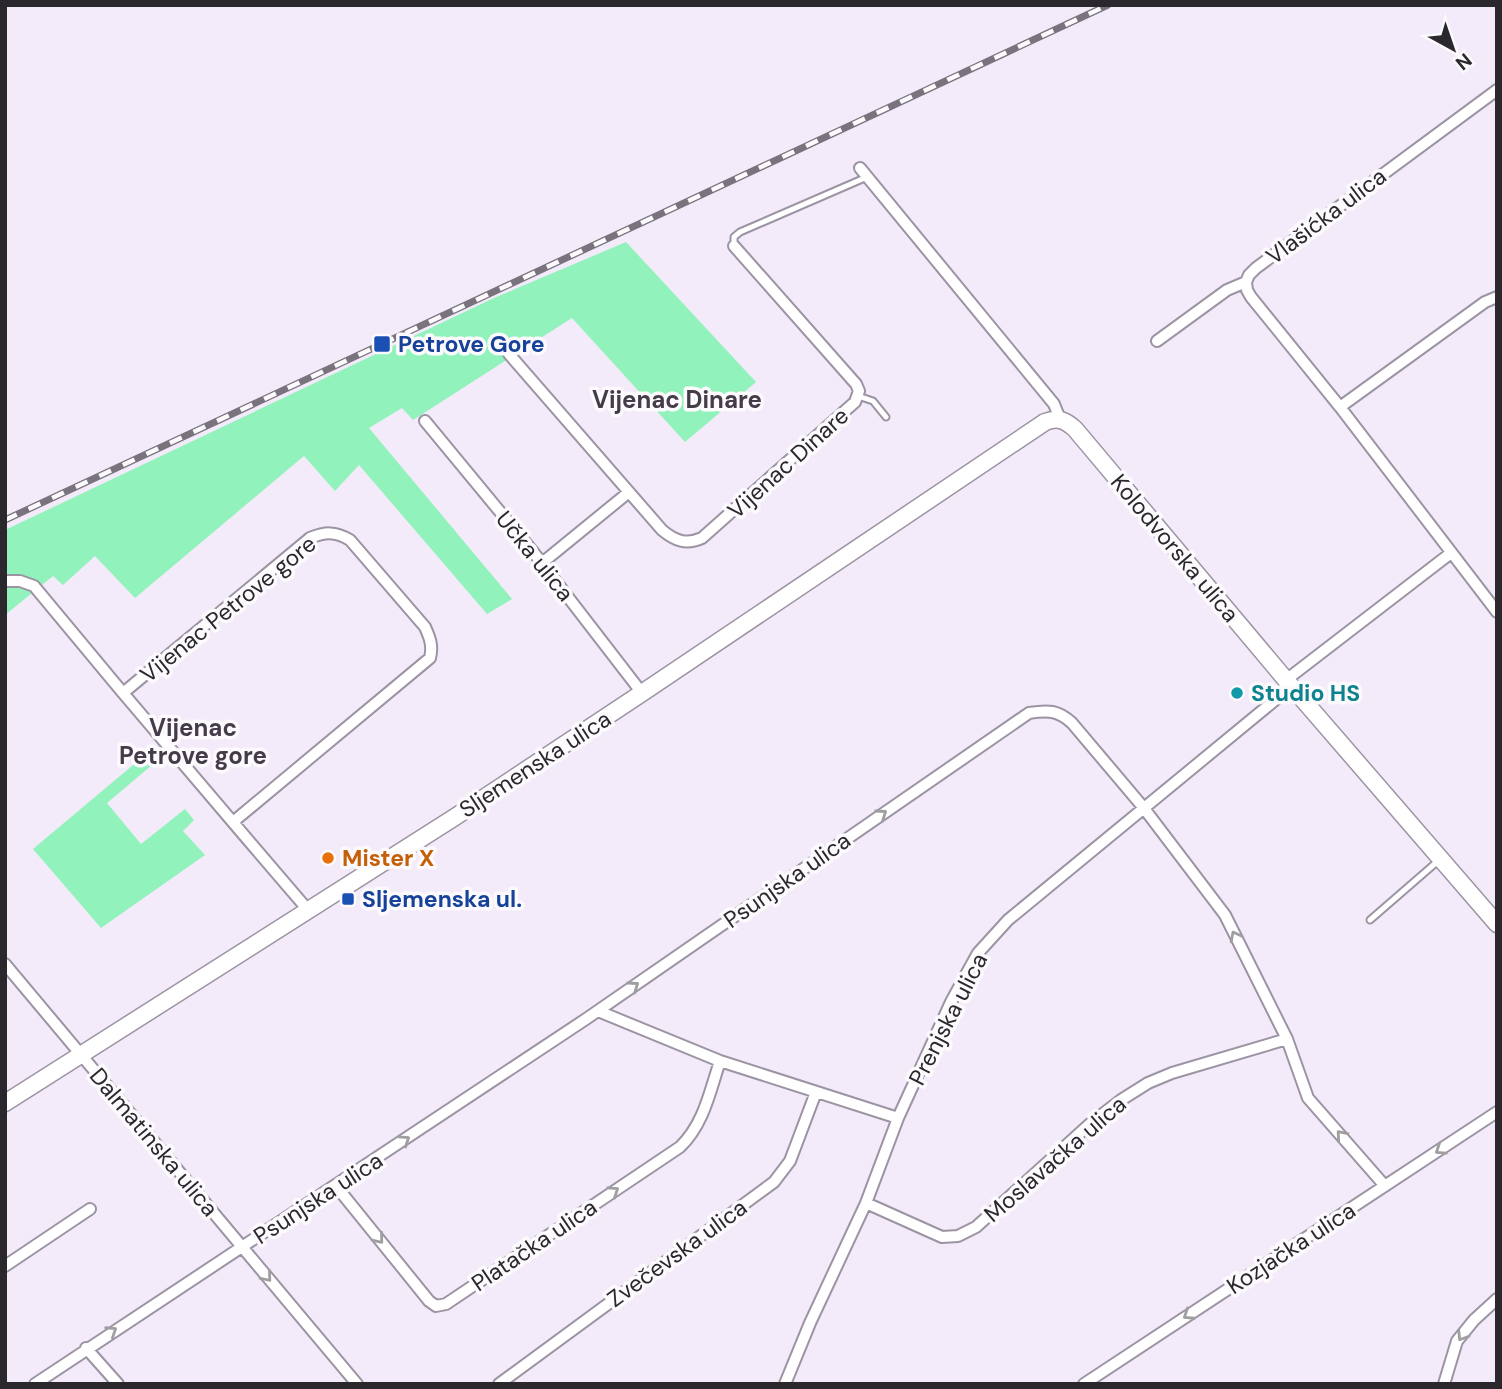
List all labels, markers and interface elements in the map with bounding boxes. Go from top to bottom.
north arrow [1418,14,1488,84]
text: N [1450,48,1477,76]
street label: Vlašićka ulica [1260,161,1392,271]
place label: Petrove Gore [398,329,545,359]
marker: Petrove Gore [372,334,392,354]
district label: Vijenac Dinare [592,384,762,415]
street label: Vijenac Dinare [721,401,855,525]
street label: Kolodvorska ulica [1104,468,1246,628]
street label: Učka ulica [489,505,581,607]
street label: Vijenac Petrove gore [134,529,322,689]
place label: Studio HS [1251,678,1360,708]
marker: Studio HS [1229,685,1245,701]
street label: Sljemenska ulica [453,704,617,824]
district label: Vijenac Petrove gore [119,712,267,771]
one-way arrow [874,809,887,822]
street label: Psunjska ulica [718,825,856,935]
place label: Mister X [342,843,434,873]
marker: Mister X [320,850,336,866]
place label: Sljemenska ul. [362,884,522,914]
marker: Sljemenska ul. [340,891,356,907]
one-way arrow [1230,930,1244,943]
street label: Prenjska ulica [902,948,994,1090]
one-way arrow [626,982,639,994]
street label: Dalmatinska ulica [83,1061,225,1223]
street label: Moslavačka ulica [978,1089,1132,1229]
one-way arrow [1337,1130,1349,1143]
one-way arrow [397,1136,410,1148]
one-way arrow [1435,1142,1448,1154]
street label: Psunjska ulica [248,1145,388,1251]
one-way arrow [606,1187,619,1199]
street label: Platačka ulica [466,1192,602,1298]
street label: Zvečevska ulica [601,1192,753,1314]
street label: Kozjačka ulica [1221,1195,1361,1301]
one-way arrow [371,1231,384,1244]
one-way arrow [259,1268,271,1281]
one-way arrow [1183,1307,1196,1320]
one-way arrow [104,1327,117,1340]
one-way arrow [1458,1329,1471,1342]

